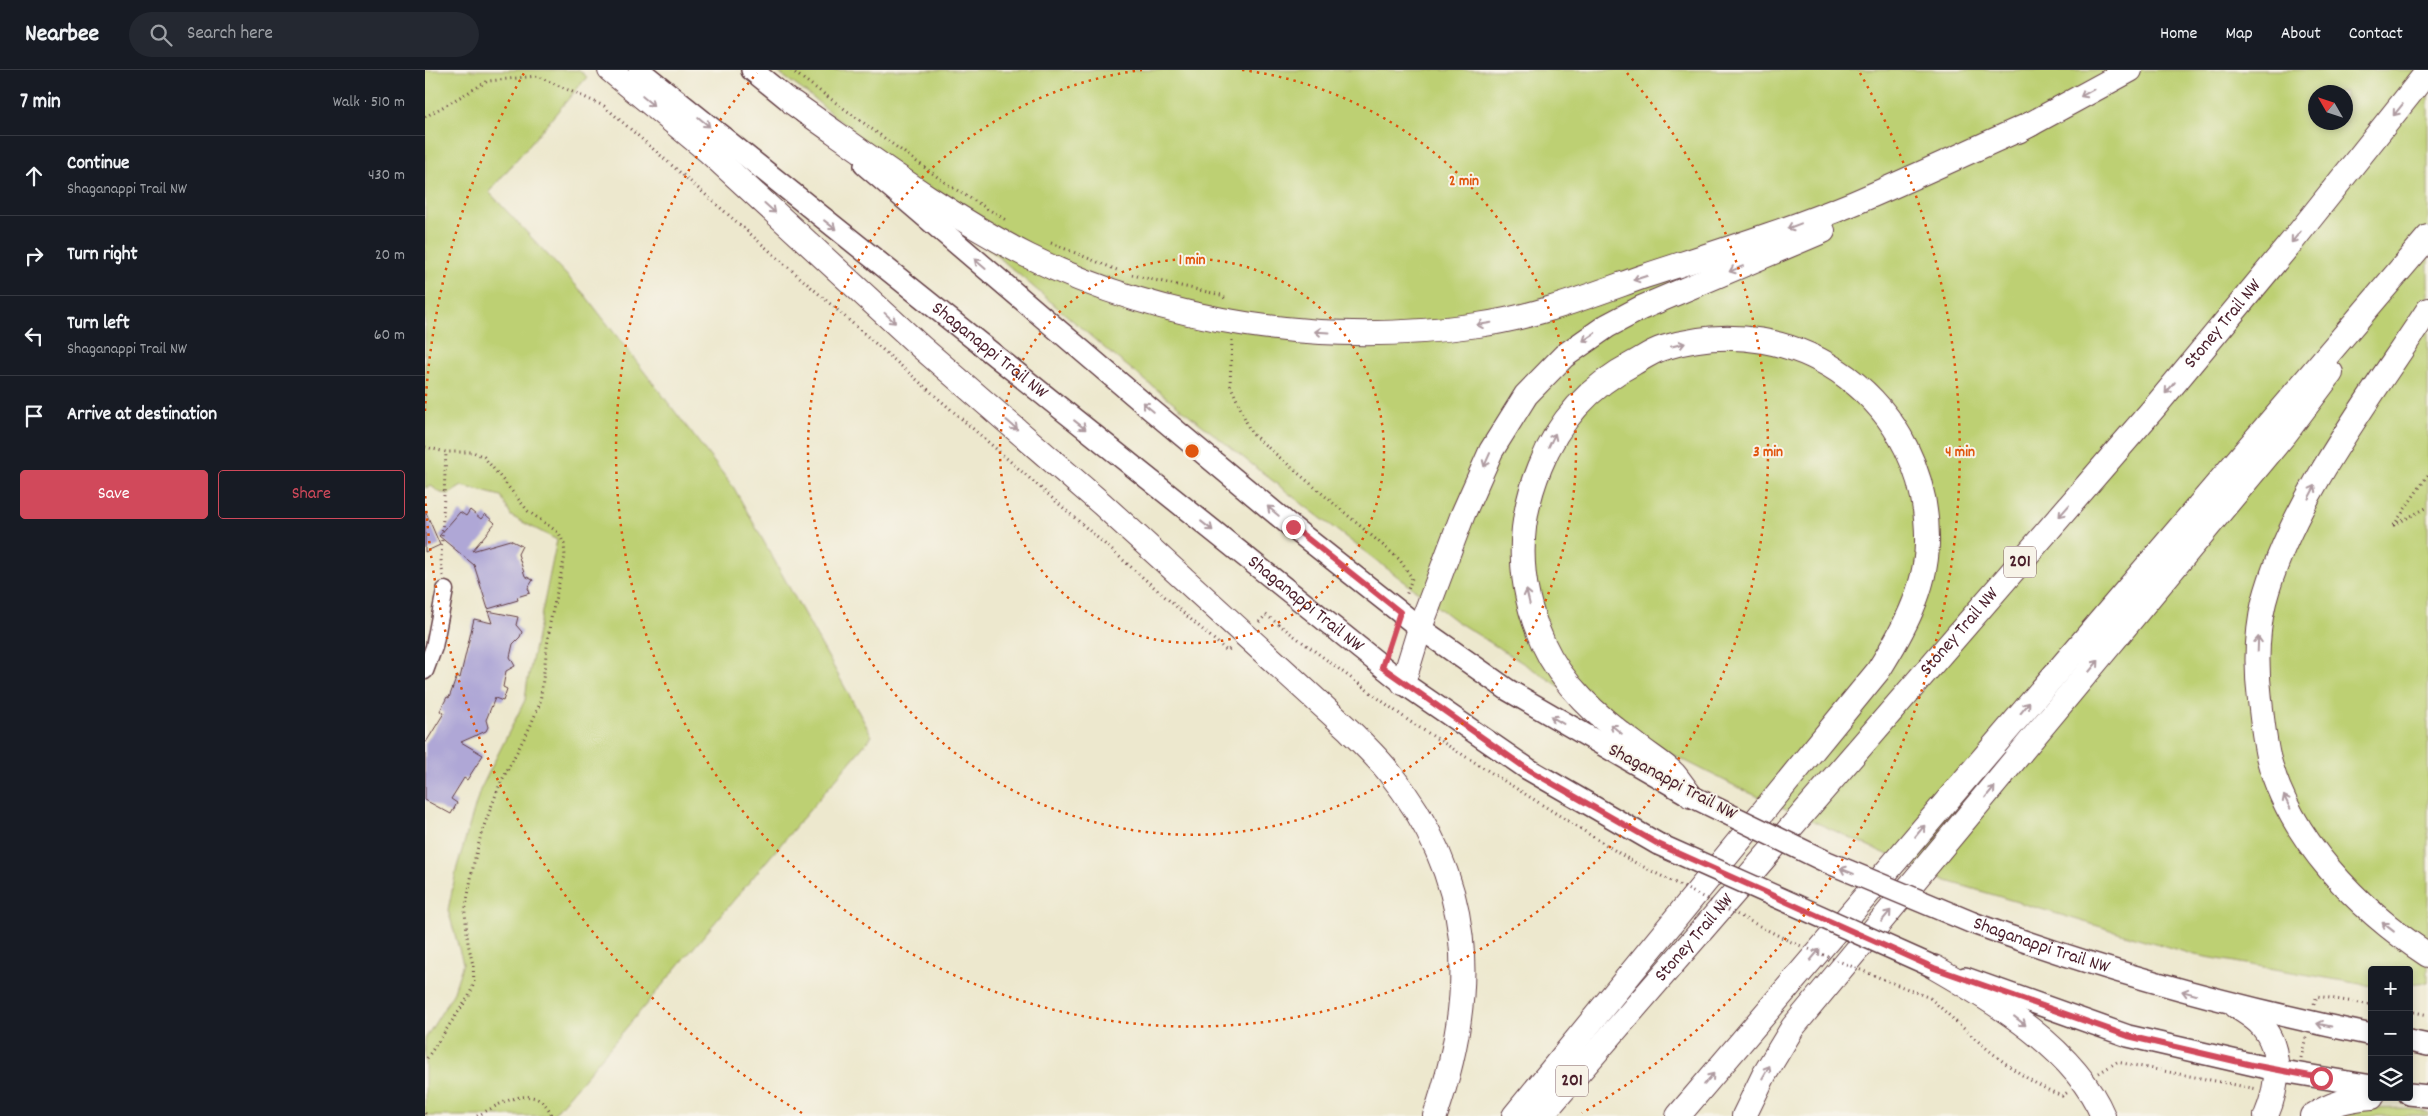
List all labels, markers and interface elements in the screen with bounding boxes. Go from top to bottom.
search box [129,12,479,57]
text: Nearbee [25,18,99,52]
icon: search [147,21,175,49]
text: Search here [187,21,273,48]
text: Home [2160,22,2197,47]
text: Map [2225,22,2253,47]
text: About [2281,22,2321,47]
text: Contact [2349,22,2403,47]
north arrow [2308,85,2353,130]
text: 7 min [20,88,61,118]
one-way arrow [2081,89,2095,99]
text: Walk · 510 m [333,91,405,114]
one-way arrow [641,96,654,107]
one-way arrow [2392,103,2403,116]
one-way arrow [697,116,710,127]
text: Continue [67,151,129,178]
icon: ahead [20,162,48,190]
text: 430 m [368,164,405,187]
text: 2 min [1449,171,1479,193]
text: Shaganappi Trail NW [67,178,187,201]
one-way arrow [764,202,777,214]
one-way arrow [823,219,836,230]
one-way arrow [1786,222,1802,231]
one-way arrow [2291,230,2302,243]
icon: right [20,242,48,270]
text: Turn right [67,242,138,269]
text: 20 m [375,244,405,267]
text: 1 min [1179,250,1205,272]
one-way arrow [973,258,986,269]
one-way arrow [1729,264,1744,274]
one-way arrow [1632,274,1648,284]
street label: Stoney Trail NW [2178,274,2269,375]
street label: Shaganappi Trail NW [925,296,1053,406]
text: Turn left [67,311,130,338]
one-way arrow [883,312,896,324]
one-way arrow [1476,320,1492,329]
icon: left [20,322,48,350]
text: 60 m [374,324,405,347]
one-way arrow [1314,327,1330,336]
one-way arrow [1583,332,1597,342]
text: Shaganappi Trail NW [67,338,187,361]
one-way arrow [1670,340,1686,349]
one-way arrow [2164,382,2176,395]
one-way arrow [1141,401,1154,413]
icon: arrive [20,402,48,430]
text: Arrive at destination [67,402,217,429]
one-way arrow [1005,419,1018,431]
one-way arrow [1073,419,1086,430]
one-way arrow [1548,433,1557,448]
centre of rings [1183,442,1201,460]
text: 3 min [1753,442,1783,464]
text: 4 min [1945,442,1975,464]
one-way arrow [1482,452,1491,467]
button: Save [20,470,208,519]
button: Share [218,470,405,519]
one-way arrow [2307,485,2317,500]
one-way arrow [1266,505,1279,516]
one-way arrow [2058,505,2070,518]
route end [1282,516,1305,539]
one-way arrow [1200,520,1213,531]
road number: 201 [2004,547,2036,578]
street label: Shaganappi Trail NW [1241,549,1369,660]
street label: Stoney Trail NW [1914,582,2006,682]
one-way arrow [1522,589,1532,605]
one-way arrow [2253,636,2262,652]
one-way arrow [2088,660,2099,673]
one-way arrow [2020,701,2031,714]
one-way arrow [1551,714,1565,724]
one-way arrow [1609,724,1622,735]
street label: Shaganappi Trail NW [1603,738,1741,828]
one-way arrow [1985,785,1996,798]
one-way arrow [2282,795,2291,810]
one-way arrow [1914,825,1926,838]
one-way arrow [1840,865,1855,875]
street label: Stoney Trail NW [1649,888,1741,989]
one-way arrow [1880,910,1891,923]
street label: Shaganappi Trail NW [1969,911,2113,982]
one-way arrow [2381,922,2395,932]
one-way arrow [1809,949,1820,962]
map controls [2368,966,2413,1101]
button: + [2368,966,2413,1011]
one-way arrow [2182,987,2198,997]
button: − [2368,1011,2413,1056]
one-way arrow [2013,1016,2026,1027]
one-way arrow [2316,1020,2332,1029]
button: layers [2368,1056,2413,1101]
road number: 201 [1556,1066,1588,1096]
one-way arrow [1761,1066,1771,1080]
route start [2310,1067,2333,1090]
one-way arrow [1704,1073,1715,1086]

